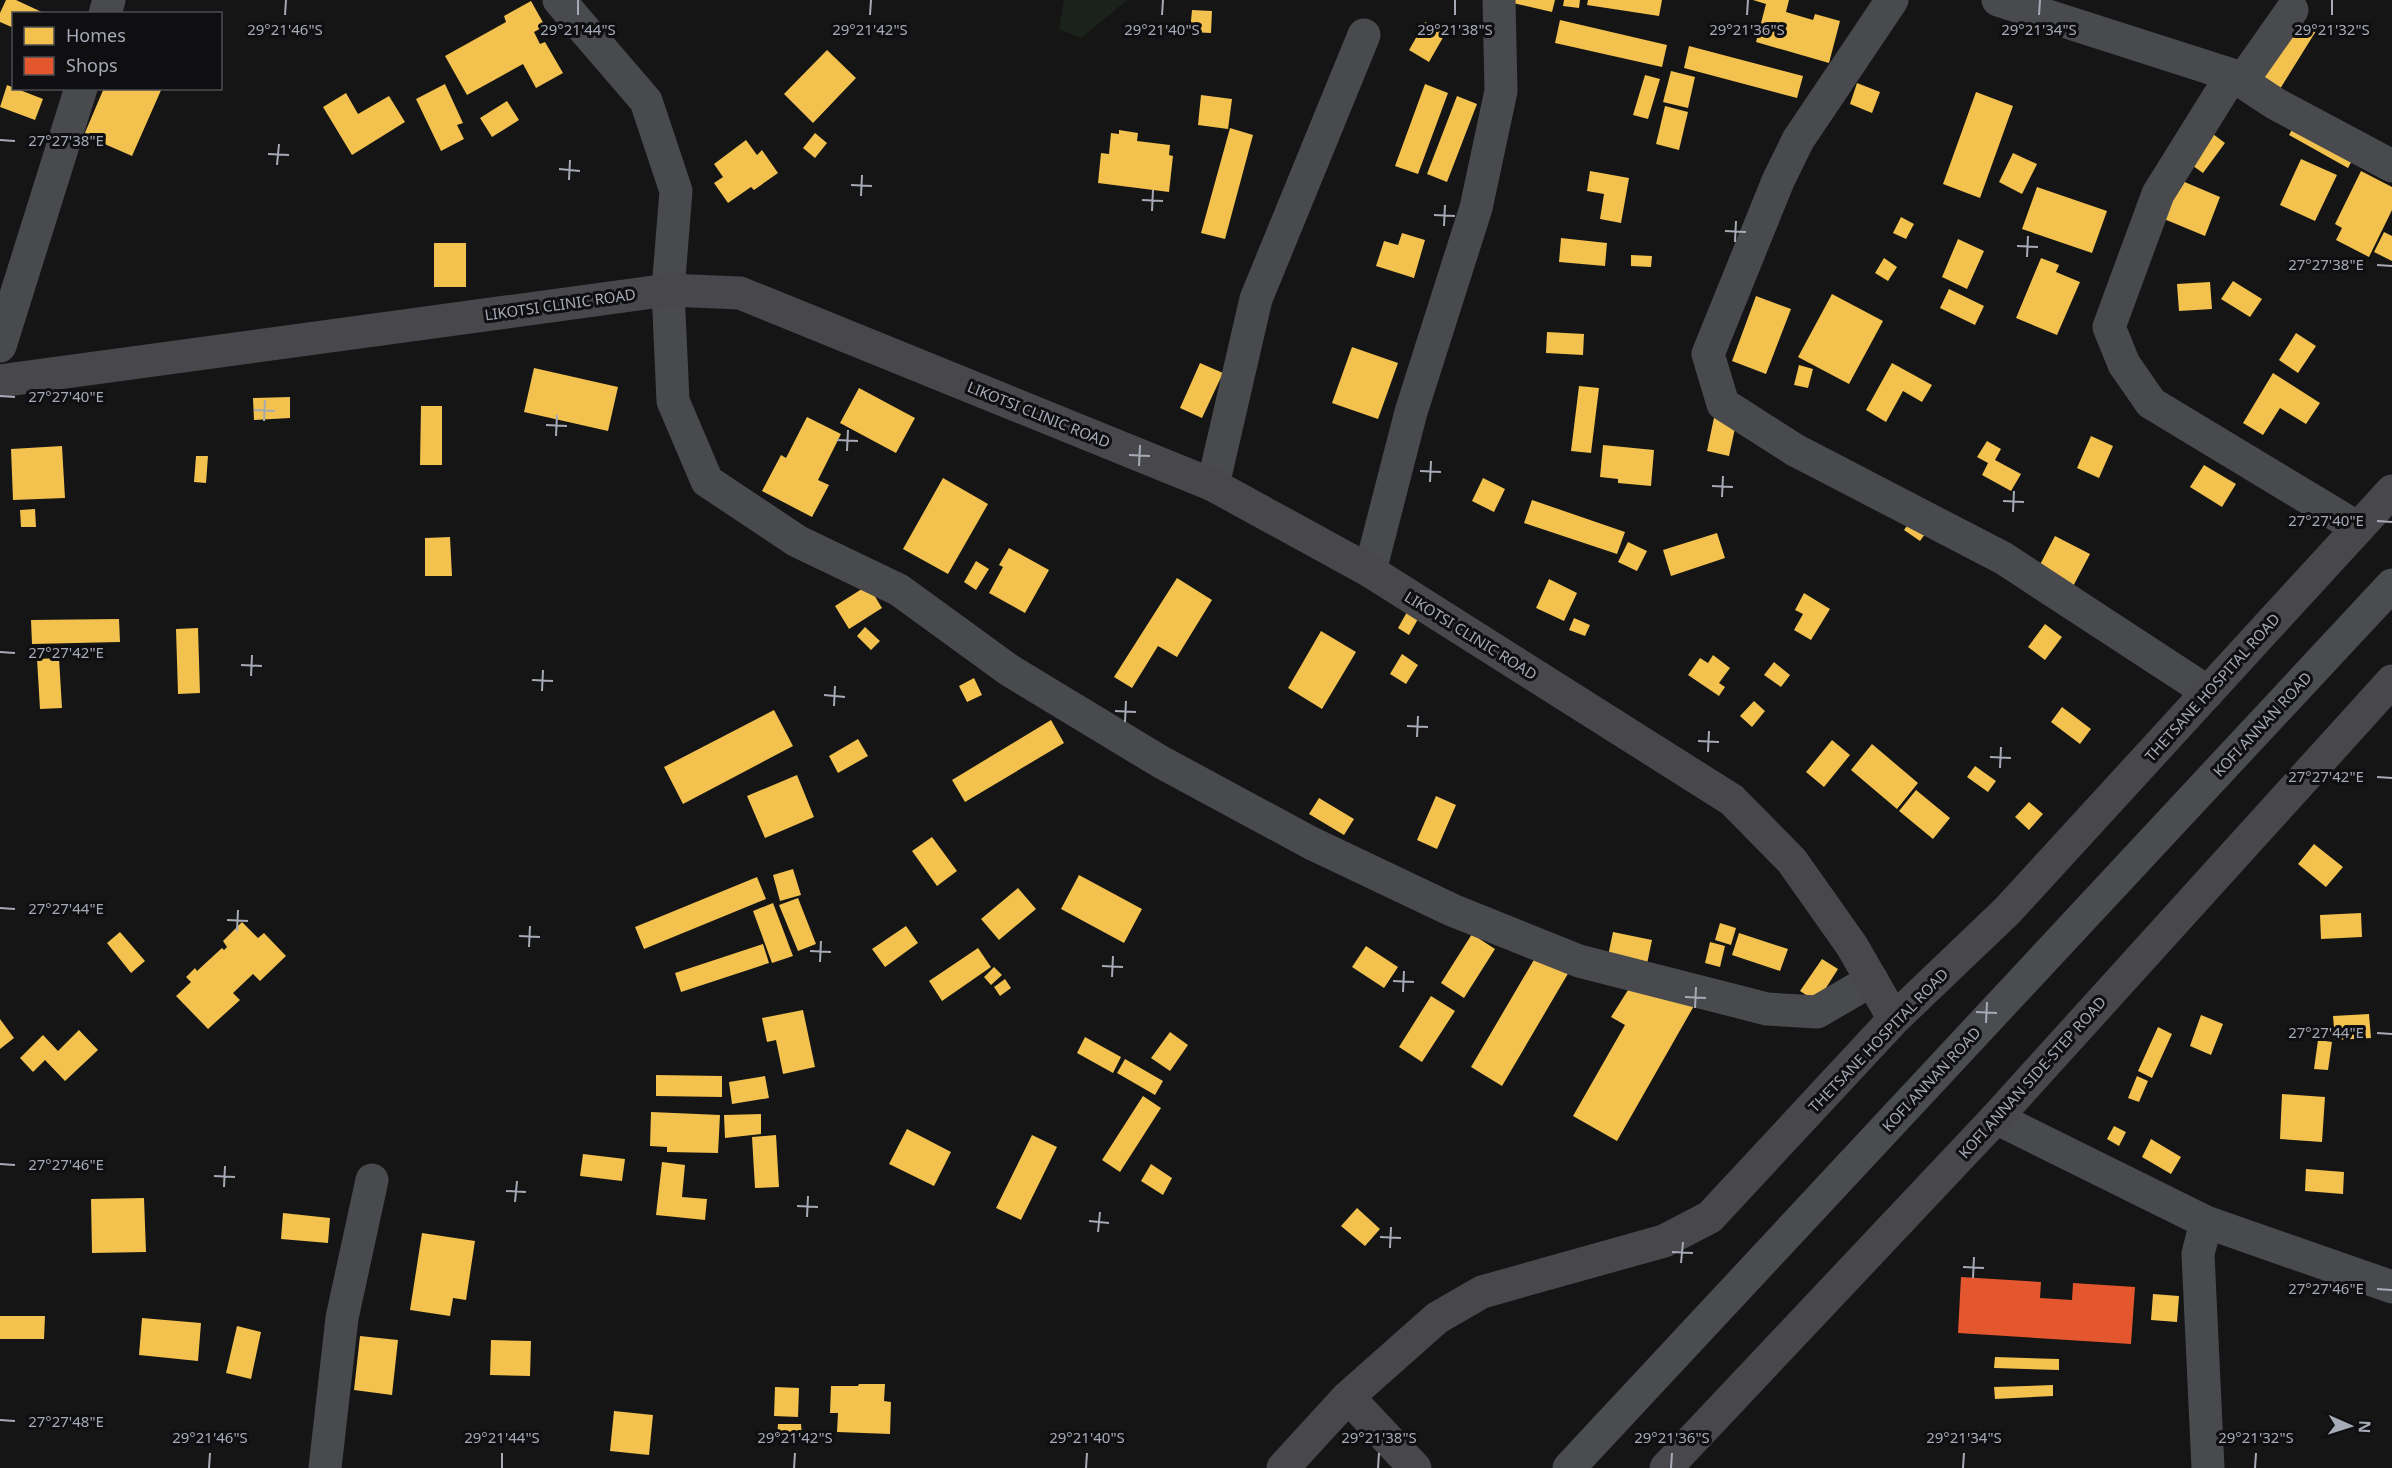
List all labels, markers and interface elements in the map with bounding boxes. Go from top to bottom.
legend [12,12,222,90]
text: 29°21'46"S [247,19,323,39]
text: 29°21'44"S [540,19,616,39]
text: 29°21'42"S [832,19,908,39]
text: 29°21'40"S [1124,19,1200,39]
text: 29°21'38"S [1417,19,1493,39]
text: 29°21'36"S [1709,19,1785,39]
text: 29°21'34"S [2001,19,2077,39]
text: 29°21'32"S [2294,19,2370,39]
text: Homes [66,23,126,47]
text: Shops [66,53,118,77]
text: 27°27'38"E [28,130,104,150]
text: 27°27'38"E [2288,254,2364,274]
street label: LIKOTSI CLINIC ROAD [483,283,637,325]
street label: LIKOTSI CLINIC ROAD [965,376,1113,452]
text: 27°27'40"E [28,386,104,406]
text: 27°27'40"E [2288,510,2364,530]
street label: LIKOTSI CLINIC ROAD [1401,586,1541,684]
street label: THETSANE HOSPITAL ROAD [2140,609,2284,765]
text: 27°27'42"E [28,642,104,662]
street label: KOFI ANNAN ROAD [2208,667,2316,781]
text: 27°27'42"E [2288,766,2364,786]
text: 27°27'44"E [28,898,104,918]
street label: THETSANE HOSPITAL ROAD [1804,964,1952,1116]
street label: KOFI ANNAN SIDE-STEP ROAD [1954,992,2110,1162]
street label: KOFI ANNAN ROAD [1877,1022,1985,1136]
text: 27°27'44"E [2288,1022,2364,1042]
text: 27°27'46"E [28,1154,104,1174]
text: 27°27'46"E [2288,1278,2364,1298]
north arrow [2320,1396,2380,1456]
text: 27°27'48"E [28,1411,104,1431]
text: N [2354,1420,2376,1434]
text: 29°21'46"S [172,1427,248,1447]
text: 29°21'44"S [464,1427,540,1447]
text: 29°21'42"S [757,1427,833,1447]
text: 29°21'40"S [1049,1427,1125,1447]
text: 29°21'38"S [1341,1427,1417,1447]
text: 29°21'36"S [1634,1427,1710,1447]
text: 29°21'34"S [1926,1427,2002,1447]
text: 29°21'32"S [2218,1427,2294,1447]

